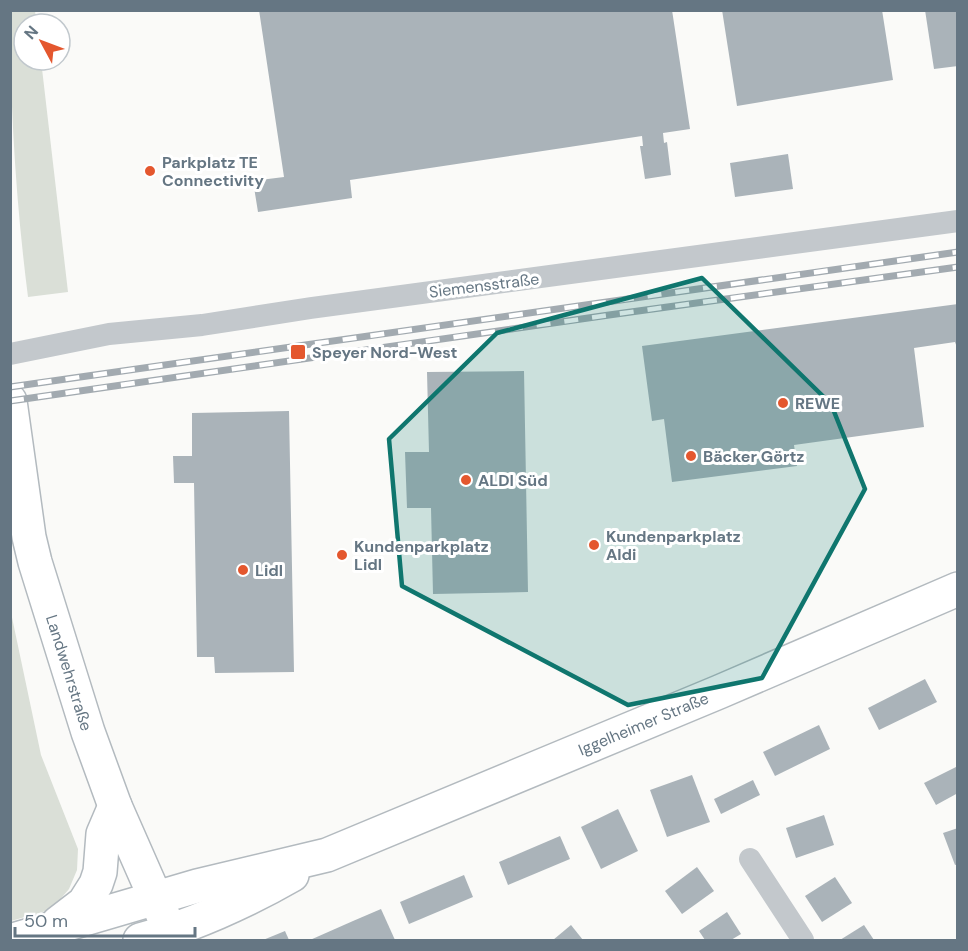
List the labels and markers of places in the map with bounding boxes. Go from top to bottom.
place label: Parkplatz TE Connectivity [162,152,264,191]
marker: Parkplatz TE Connectivity [143,164,157,178]
place label: Speyer Nord-West [312,342,458,363]
marker: Speyer Nord-West [289,343,307,361]
place label: REWE [795,393,840,414]
marker: REWE [776,396,790,410]
place label: Bäcker Görtz [703,446,804,467]
marker: Bäcker Görtz [684,449,698,463]
place label: ALDI Süd [478,470,548,491]
marker: ALDI Süd [459,473,473,487]
place label: Kundenparkplatz Aldi [606,526,741,565]
place label: Kundenparkplatz Lidl [354,536,489,575]
marker: Kundenparkplatz Aldi [587,538,601,552]
marker: Kundenparkplatz Lidl [335,548,349,562]
place label: Lidl [255,560,283,581]
marker: Lidl [236,563,250,577]

